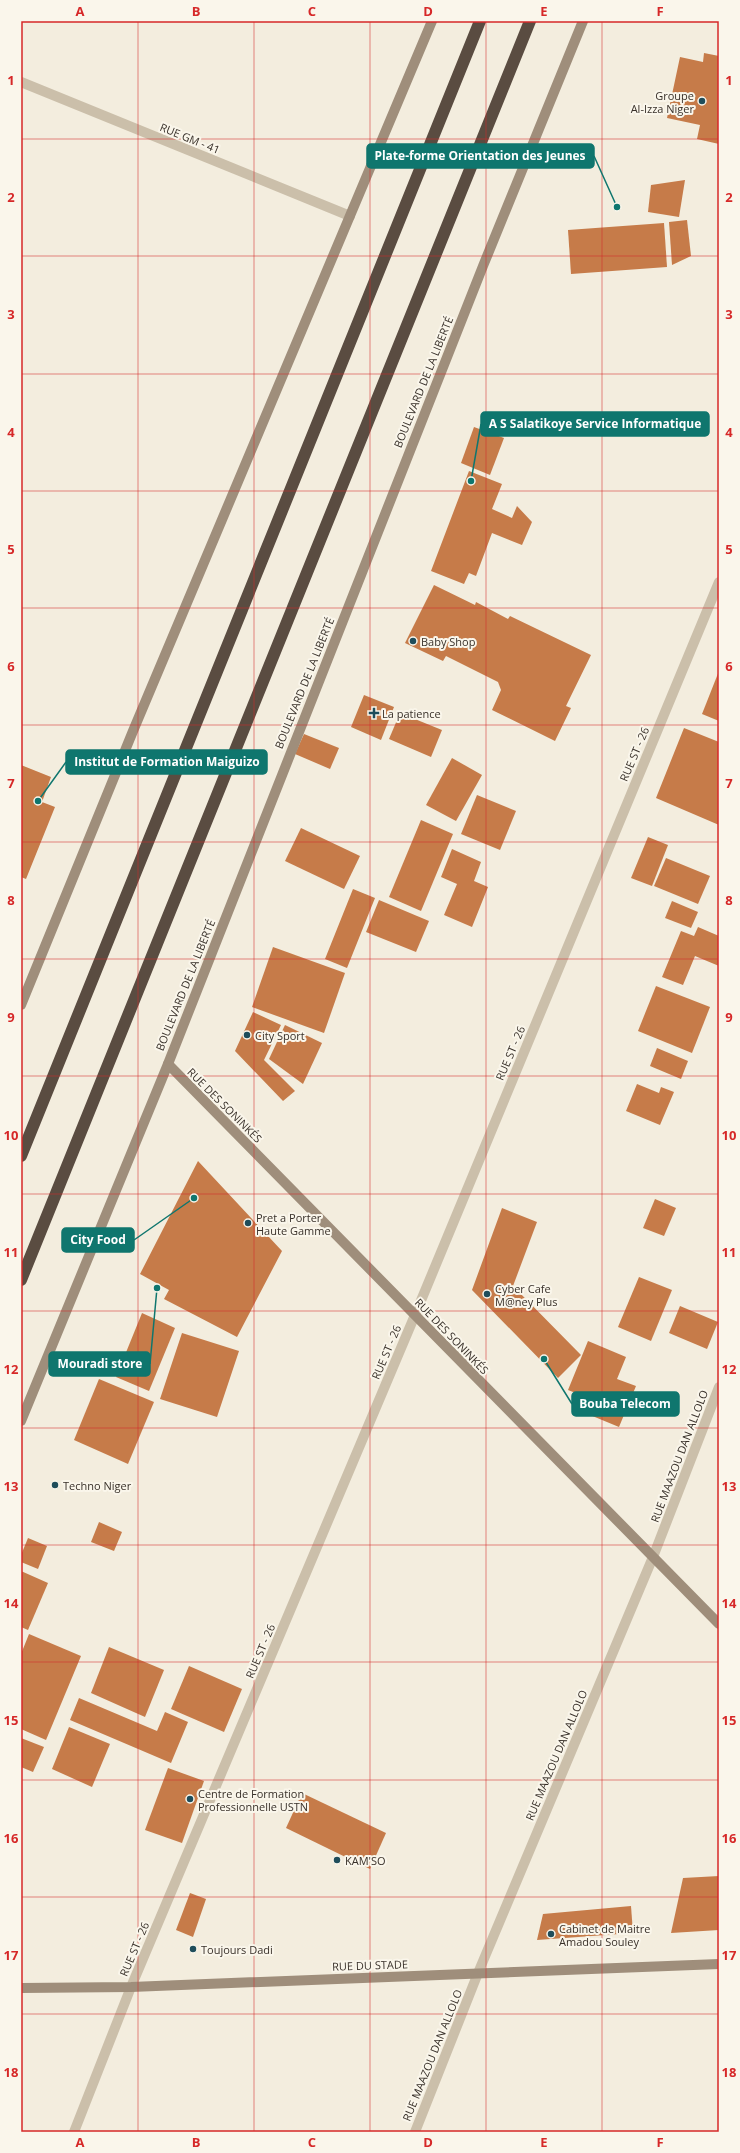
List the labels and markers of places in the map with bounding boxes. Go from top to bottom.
place label: Groupe Al-Izza Niger [631,88,694,116]
marker: Groupe Al-Izza Niger [697,96,707,106]
callout: Plate-forme Orientation des Jeunes [367,144,594,168]
callout: A S Salatikoye Service Informatique [481,412,709,436]
place label: Baby Shop [421,634,476,649]
marker: Baby Shop [408,636,418,646]
place label: La patience [382,706,441,721]
marker: La patience [369,708,379,718]
callout: Institut de Formation Maiguizo [66,750,267,774]
place label: City Sport [255,1028,305,1043]
marker: City Sport [242,1030,252,1040]
place label: Pret a Porter Haute Gamme [256,1210,331,1238]
marker: Pret a Porter Haute Gamme [243,1218,253,1228]
callout: City Food [62,1228,134,1252]
place label: Cyber Cafe M@ney Plus [495,1281,557,1309]
marker: Cyber Cafe M@ney Plus [482,1289,492,1299]
callout: Mouradi store [49,1352,150,1376]
callout: Bouba Telecom [572,1392,679,1416]
place label: Techno Niger [63,1478,132,1493]
marker: Techno Niger [50,1480,60,1490]
place label: Centre de Formation Professionnelle USTN [198,1786,308,1814]
marker: Centre de Formation Professionnelle USTN [185,1794,195,1804]
place label: KAM'SO [345,1853,386,1868]
marker: KAM'SO [332,1855,342,1865]
place label: Cabinet de Maitre Amadou Souley [559,1921,650,1949]
marker: Cabinet de Maitre Amadou Souley [546,1929,556,1939]
place label: Toujours Dadi [201,1942,273,1957]
marker: Toujours Dadi [188,1944,198,1954]

